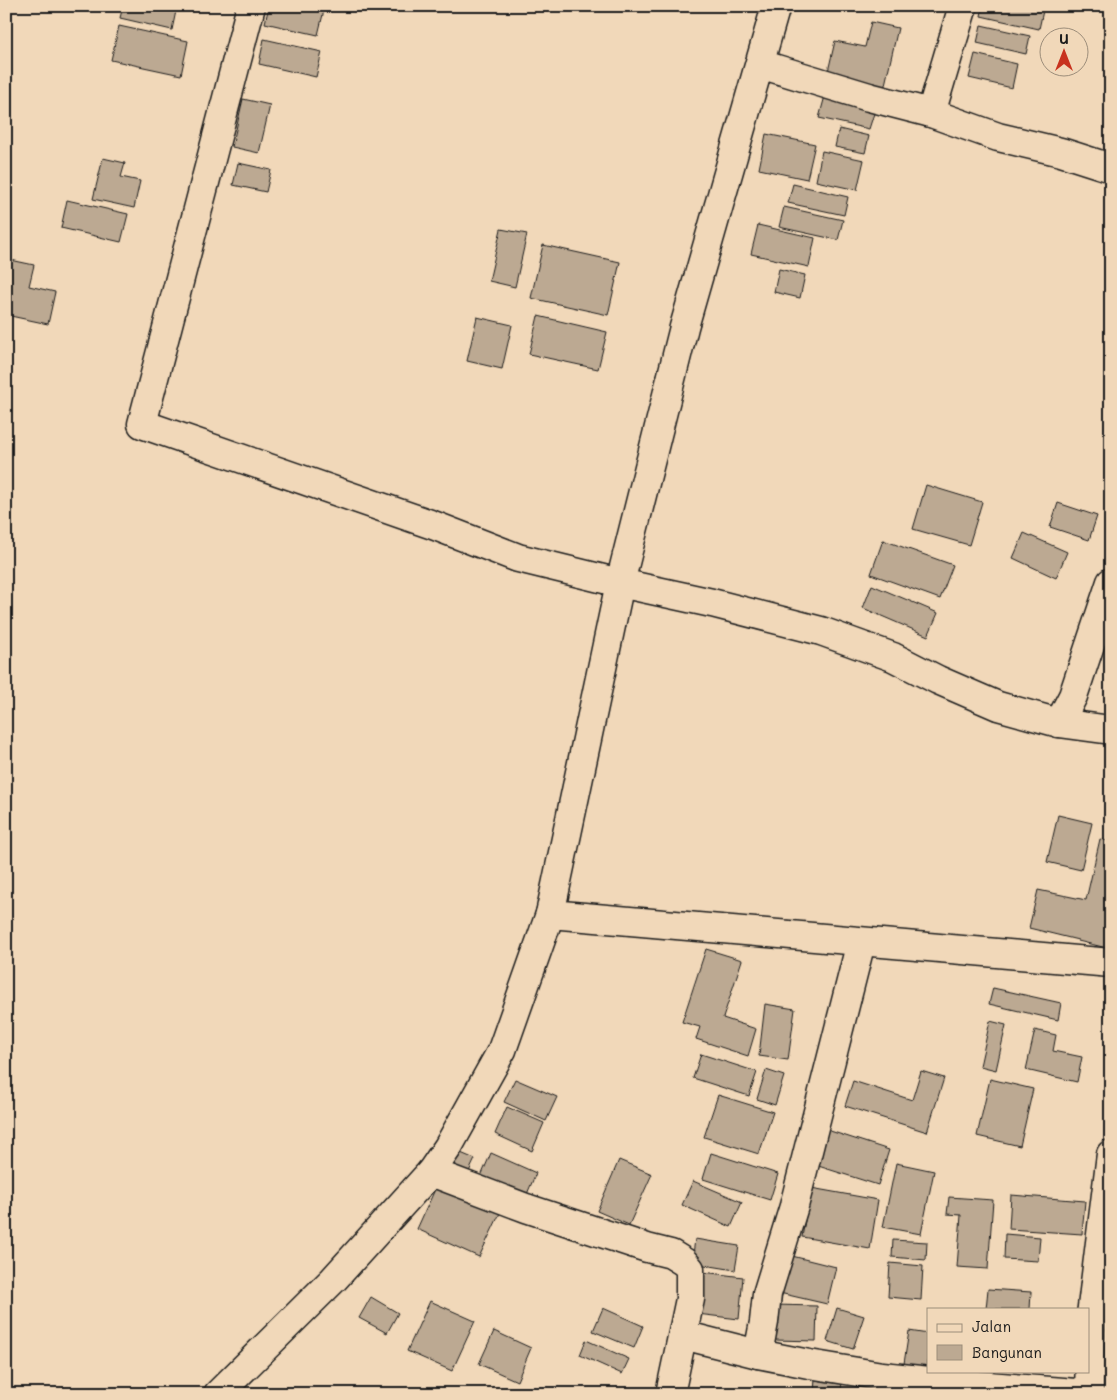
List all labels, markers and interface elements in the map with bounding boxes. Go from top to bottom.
north arrow [1040,28,1090,78]
text: U [1059,29,1069,48]
legend [927,1308,1090,1372]
text: Jalan [972,1316,1011,1336]
text: Bangunan [972,1342,1042,1362]

